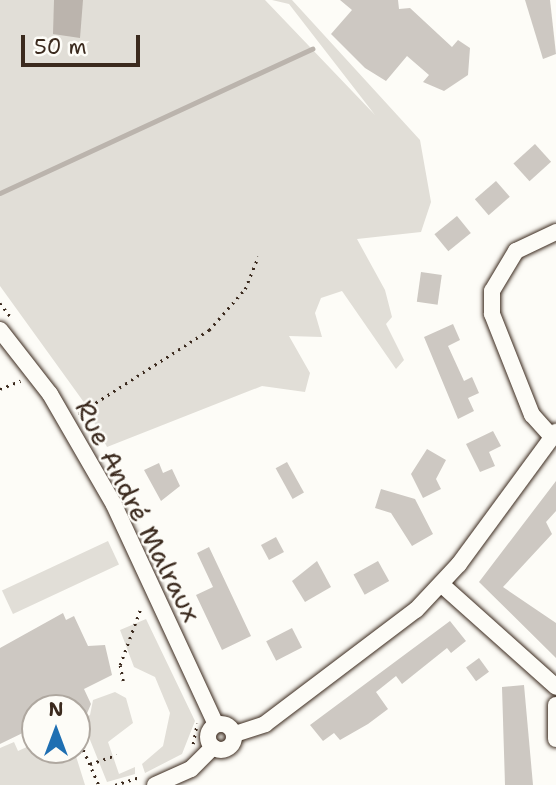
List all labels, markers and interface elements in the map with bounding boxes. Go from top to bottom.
scale bar [24,21,144,65]
text: 50 m [34,33,87,61]
street label: Rue André Malraux [69,395,207,627]
north arrow [21,694,91,764]
text: N [48,697,64,722]

